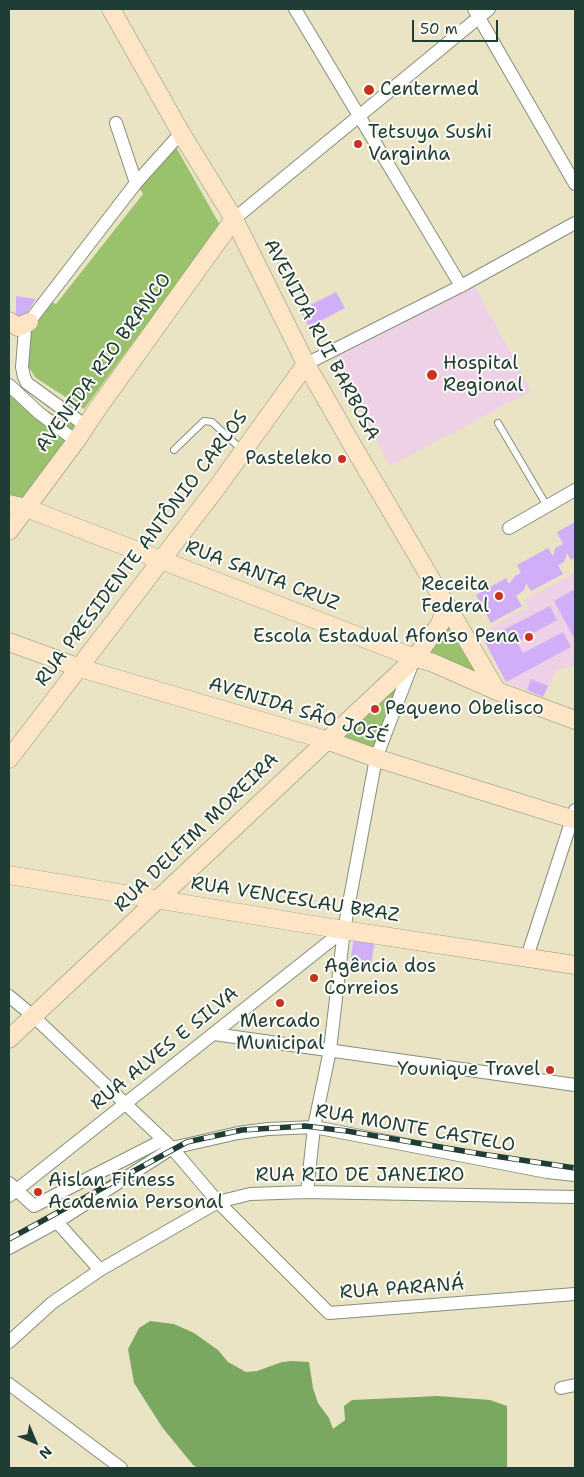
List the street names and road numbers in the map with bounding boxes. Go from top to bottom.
street label: AVENIDA RUI BARBOSA [258,235,384,445]
street label: AVENIDA RIO BRANCO [31,269,177,457]
street label: RUA PRESIDENTE ANTÔNIO CARLOS [31,407,253,691]
street label: RUA SANTA CRUZ [182,536,342,616]
street label: AVENIDA SÃO JOSÉ [205,673,391,749]
street label: RUA DELFIM MOREIRA [110,749,284,917]
street label: RUA VENCESLAU BRAZ [189,872,401,928]
street label: RUA ALVES E SILVA [87,982,243,1116]
street label: RUA MONTE CASTELO [313,1100,517,1158]
street label: RUA RIO DE JANEIRO [255,1165,465,1187]
street label: RUA PARANÁ [339,1273,465,1305]

